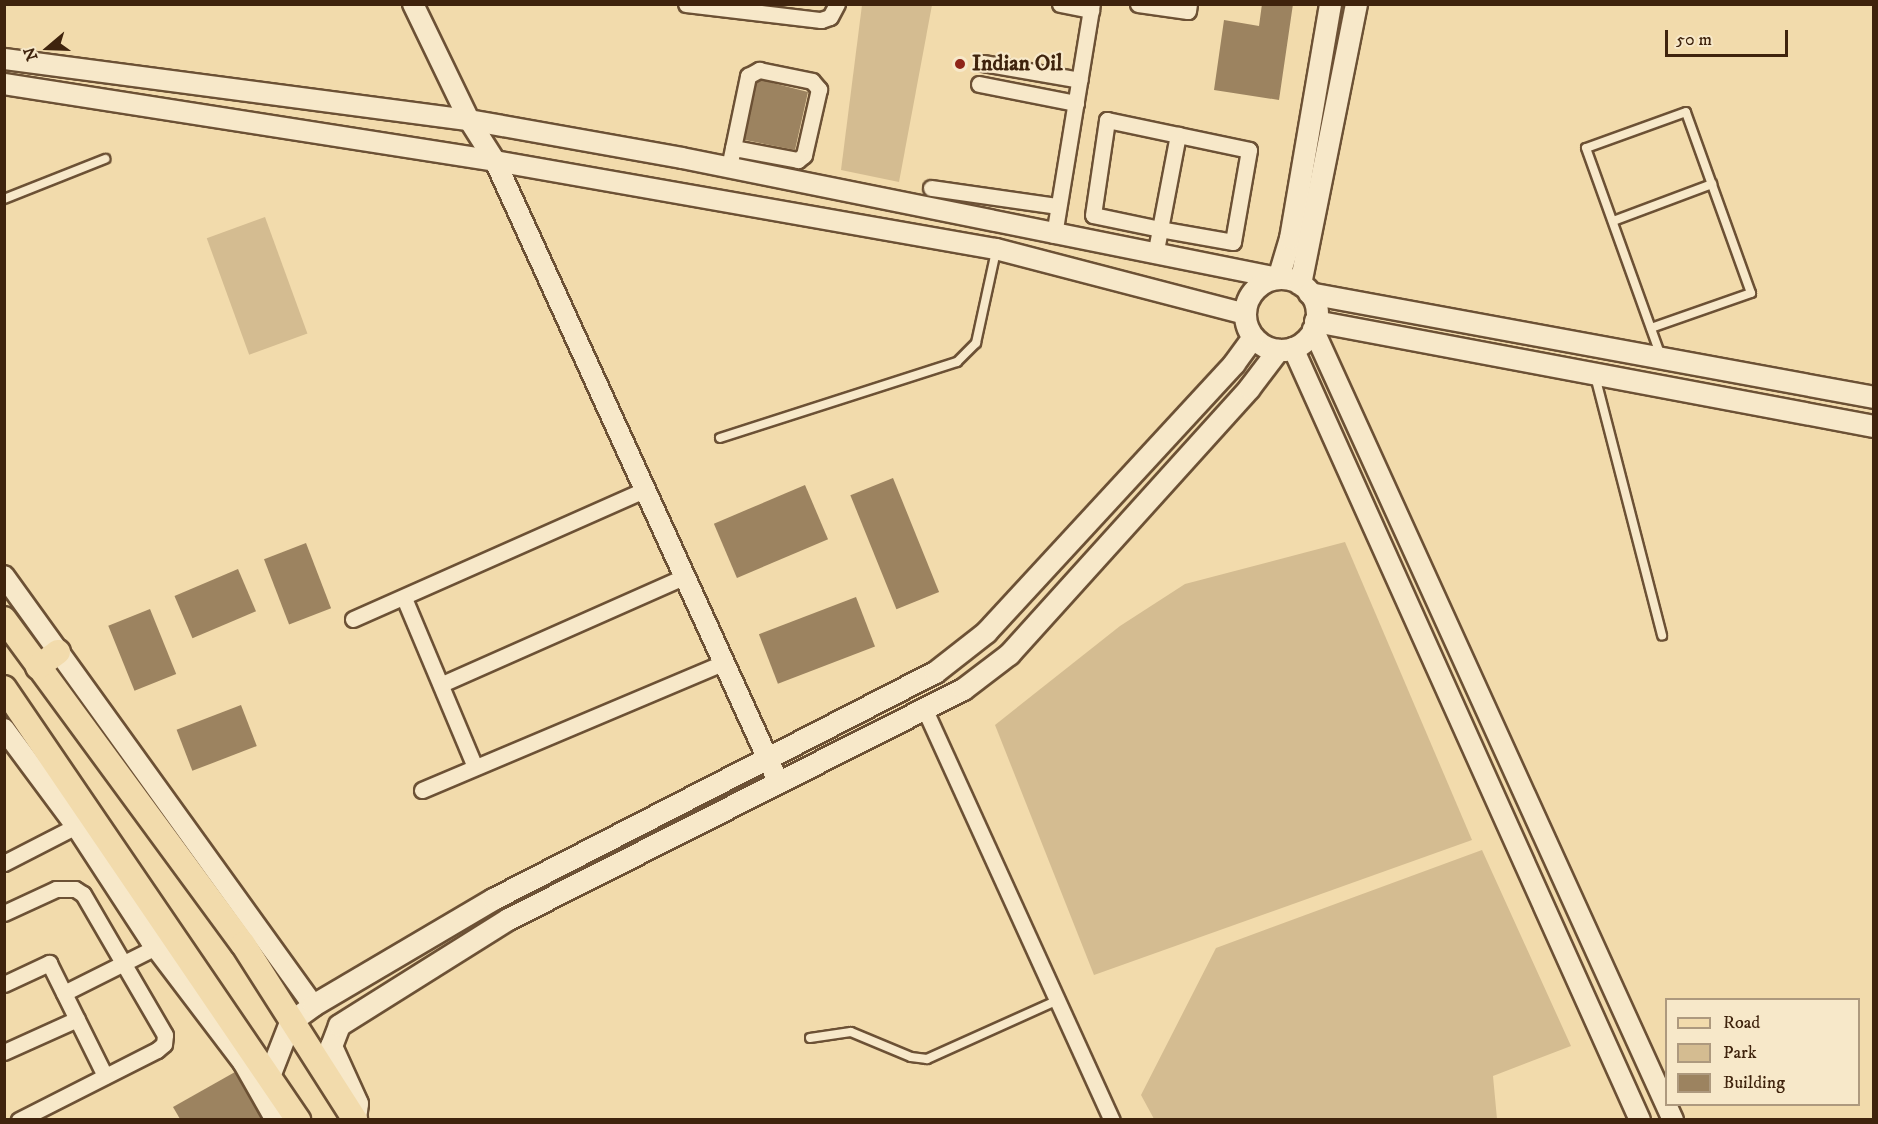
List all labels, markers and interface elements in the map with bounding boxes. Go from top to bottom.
north arrow [18,18,78,78]
scale bar [1668,18,1791,56]
text: 50 m [1676,29,1712,51]
text: N [19,44,43,63]
place label: Indian Oil [972,51,1063,77]
marker: Indian Oil [953,57,967,71]
legend [1665,998,1860,1106]
text: Road [1723,1012,1760,1034]
text: Park [1723,1042,1757,1064]
text: Building [1723,1072,1785,1094]

